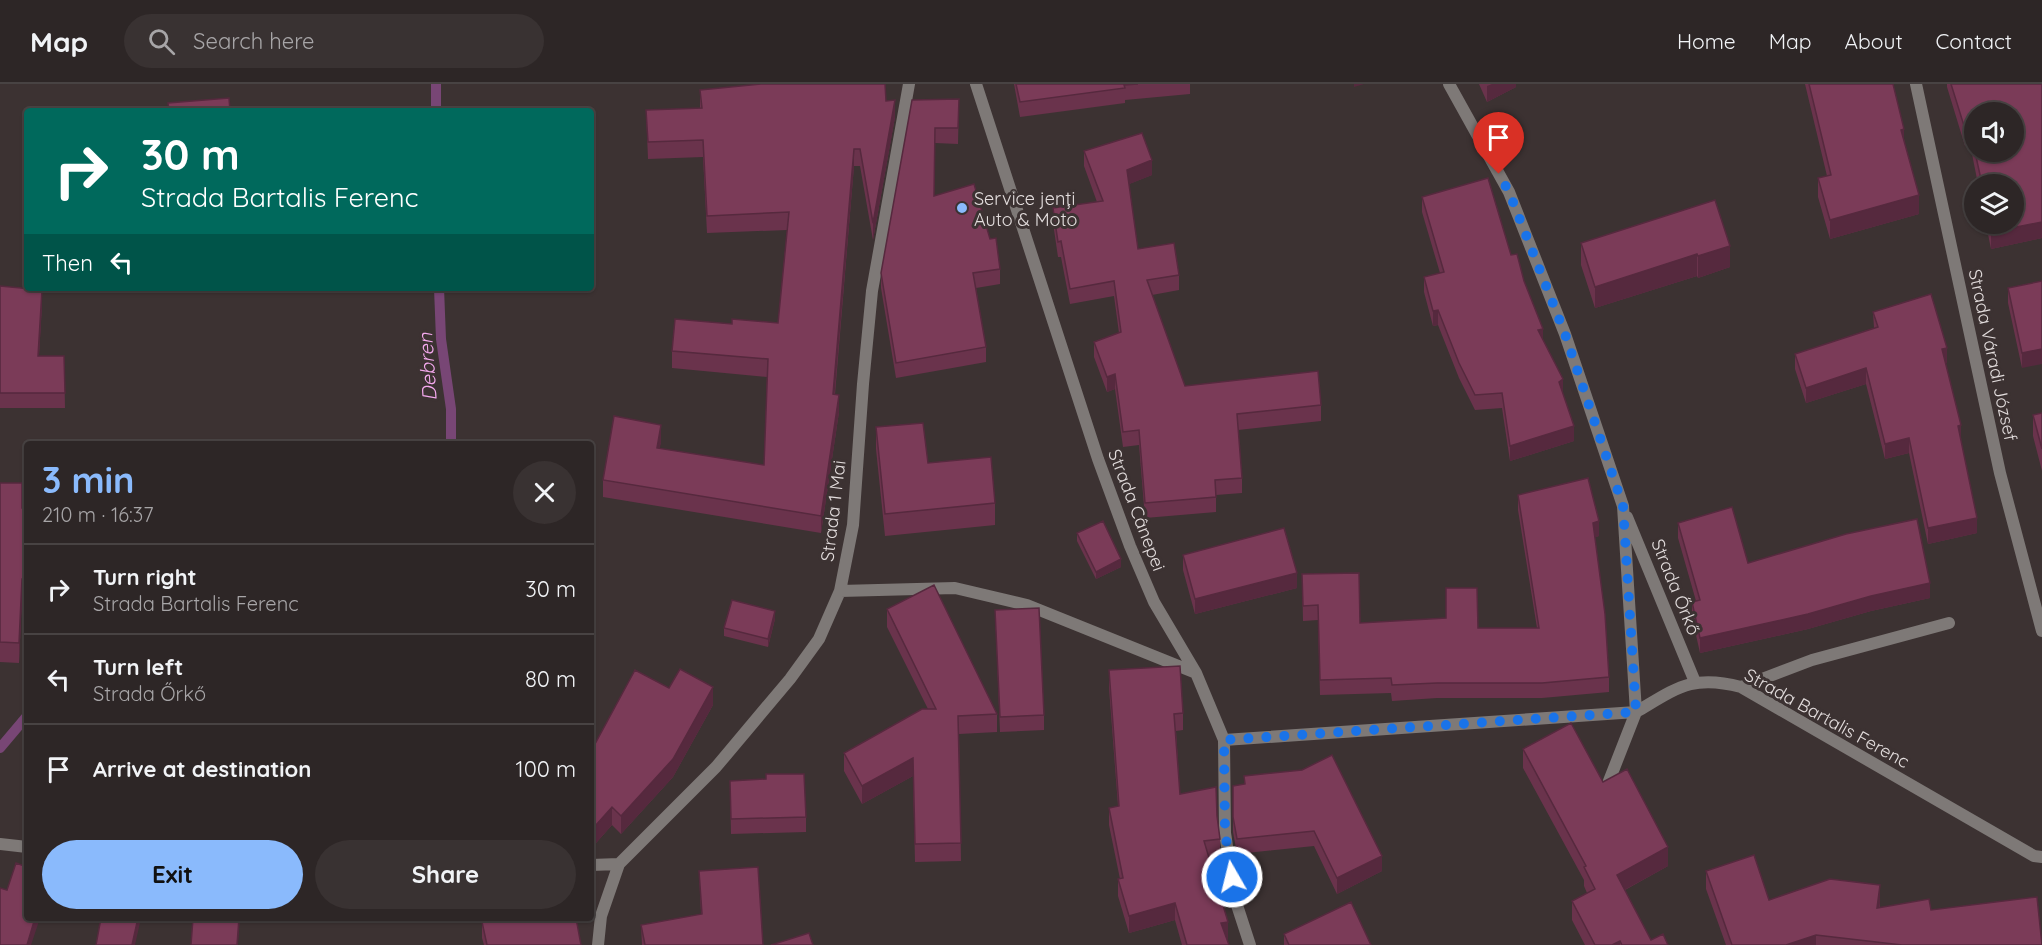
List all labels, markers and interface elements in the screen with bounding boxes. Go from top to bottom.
search box [124,14,544,68]
text: Map [30,24,88,59]
icon: search [145,25,178,58]
text: Search here [193,27,315,55]
text: Home [1677,28,1736,54]
text: Map [1769,28,1812,54]
text: About [1845,28,1903,54]
text: Contact [1936,28,2012,54]
map controls [1964,102,2024,234]
button: sound [1964,102,2024,162]
pin [1473,112,1524,174]
icon: arrive [1482,121,1515,154]
text: 30 m [141,128,240,181]
icon: right [42,132,120,210]
button: layers [1964,174,2024,234]
text: Strada Bartalis Ferenc [141,180,419,214]
place label: Service jenți Auto & Moto [974,187,1077,231]
marker: Service jenți Auto & Moto [955,201,969,215]
icon: left [105,246,138,279]
text: Then [42,249,93,277]
street label: Strada Váradi József [1964,267,2023,444]
water label: Debren [412,332,442,402]
street label: Strada Cânepei [1103,446,1171,574]
text: 3 min [42,457,135,502]
street label: Strada 1 Mai [815,459,851,563]
button: close [513,461,576,524]
text: 210 m · 16:37 [42,502,154,527]
street label: Strada Őrkő [1646,535,1706,639]
text: Turn right [93,563,197,591]
icon: right [42,573,75,606]
text: 30 m [525,575,576,603]
text: Strada Bartalis Ferenc [93,591,299,616]
text: Turn left [93,653,183,681]
icon: left [42,663,75,696]
street label: Strada Bartalis Ferenc [1741,663,1913,773]
text: 80 m [525,665,576,693]
text: Strada Őrkő [93,681,206,706]
icon: arrive [42,753,75,786]
text: Arrive at destination [93,755,311,783]
text: 100 m [516,755,576,783]
button: Exit [42,840,303,909]
button: Share [315,840,576,909]
position arrow [1200,845,1264,909]

